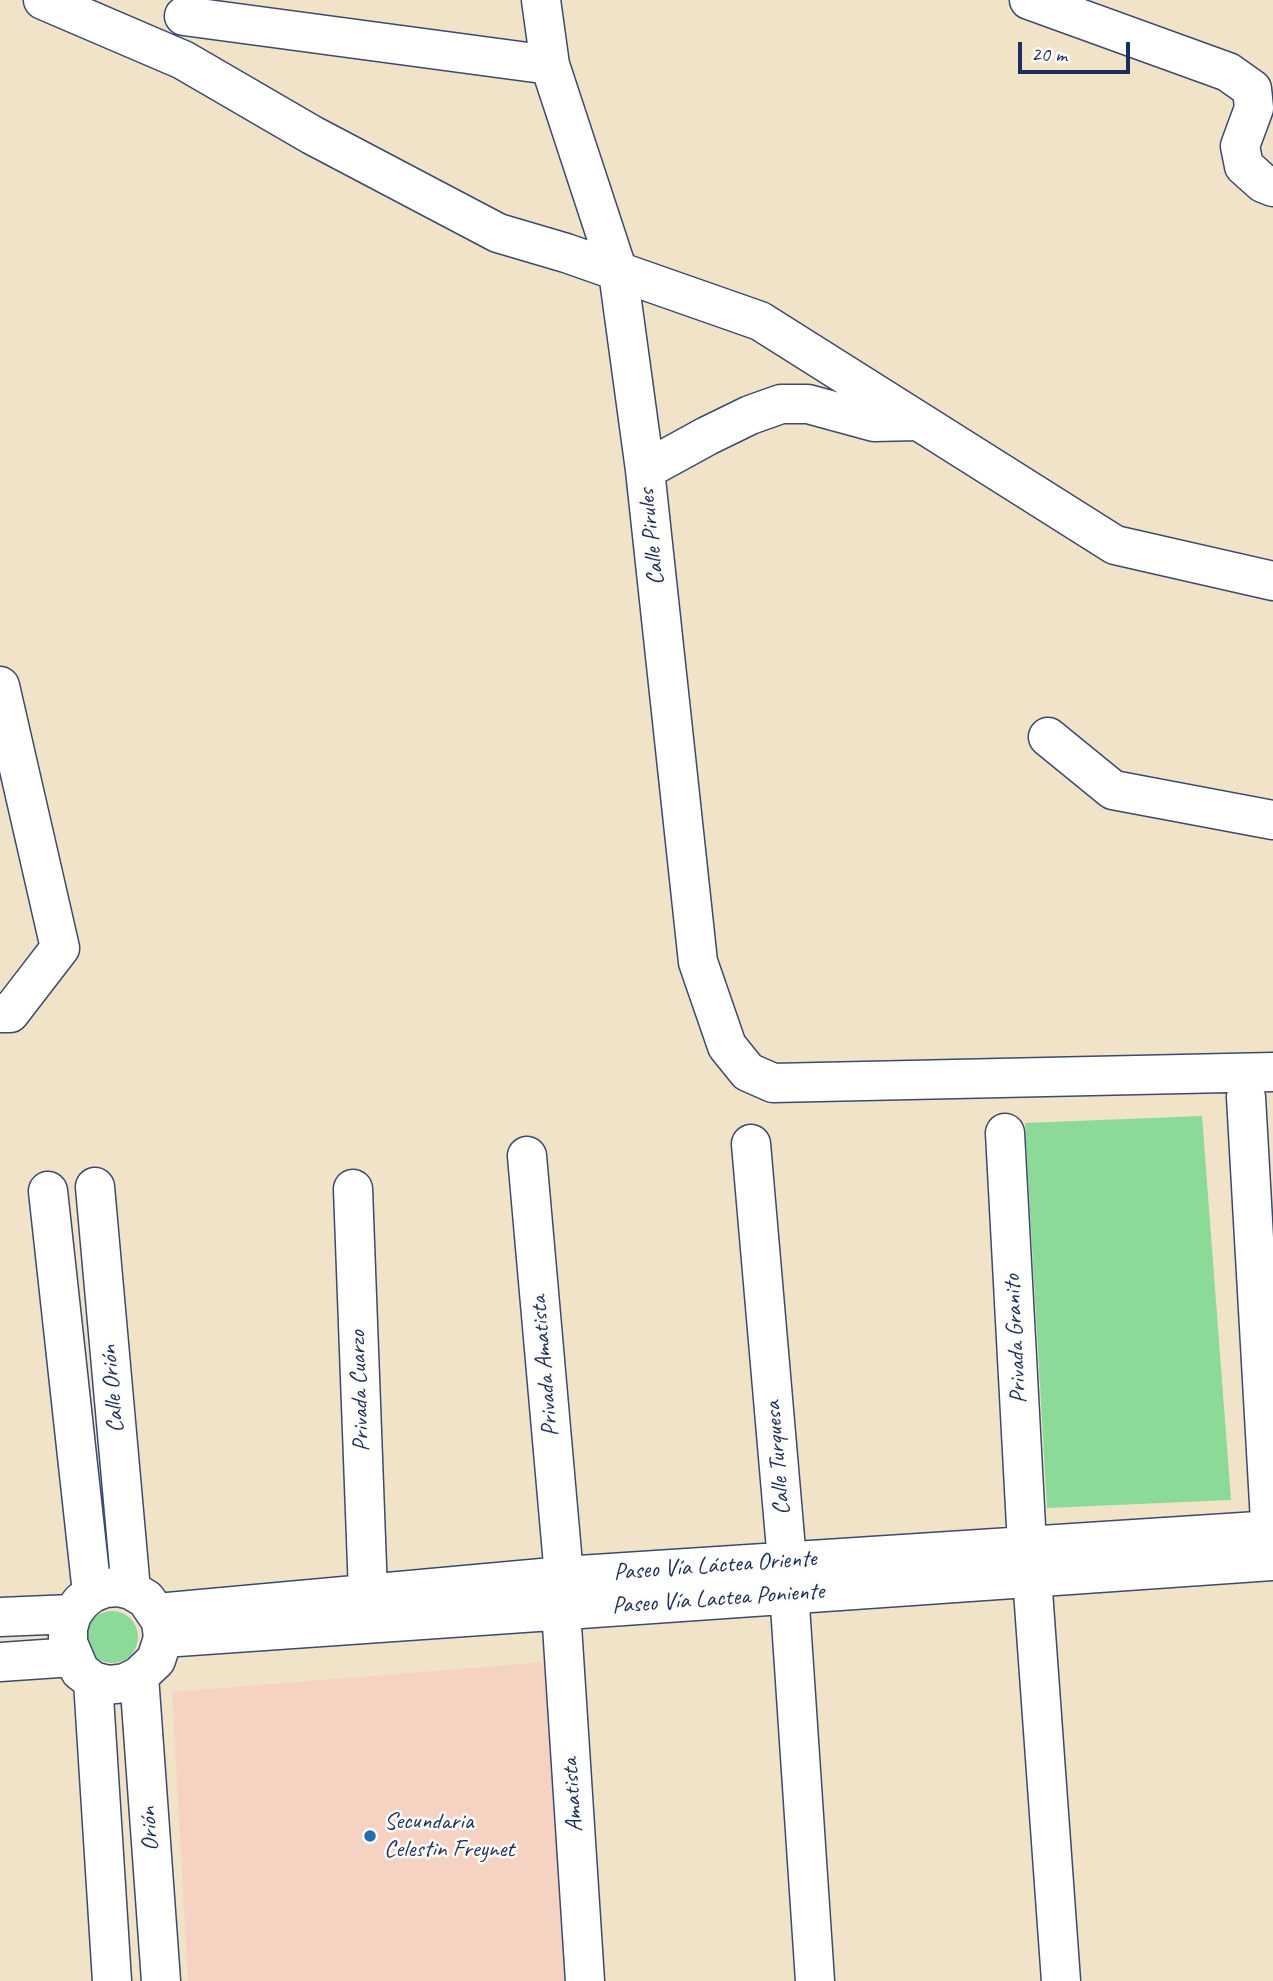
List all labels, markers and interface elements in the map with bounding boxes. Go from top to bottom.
scale bar [1021,28,1133,72]
text: 20 m [1031,41,1067,67]
street label: Calle Pirules [633,487,671,587]
street label: Privada Granito [998,1274,1034,1404]
street label: Privada Amatista [524,1294,566,1438]
street label: Privada Cuarzo [343,1330,377,1452]
street label: Calle Orión [95,1344,131,1434]
street label: Calle Turquesa [759,1400,797,1516]
street label: Paseo Vía Láctea Oriente [613,1545,817,1587]
street label: Paseo Vía Lactea Poniente [611,1577,825,1621]
street label: Amatista [556,1757,590,1833]
street label: Orión [134,1806,166,1852]
place label: Secundaria Celestin Freynet [384,1808,514,1864]
marker: Secundaria Celestin Freynet [362,1828,378,1844]

